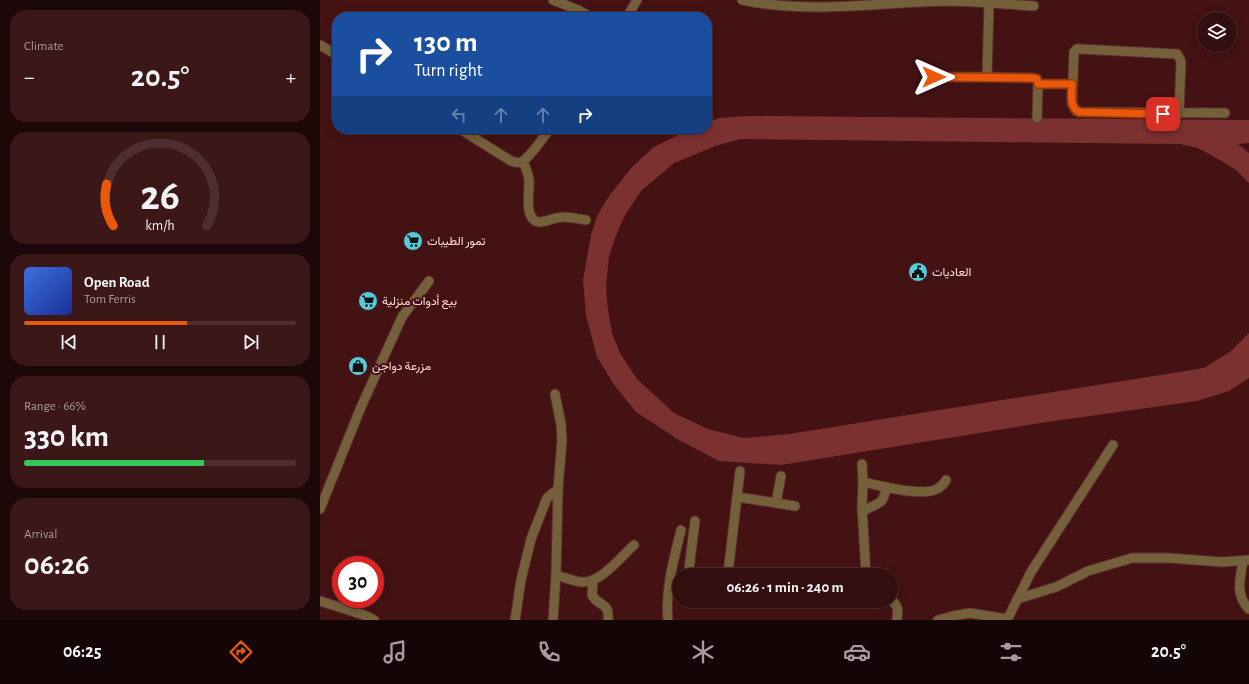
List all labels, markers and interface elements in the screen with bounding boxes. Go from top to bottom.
map controls [1197,12,1237,52]
button: layers [1197,12,1237,52]
icon: right [348,28,400,80]
text: 130 m [414,29,478,57]
text: Climate [24,40,63,53]
position arrow [913,56,955,98]
text: 20.5° [131,62,189,92]
text: Turn right [414,62,483,80]
text: − [24,66,35,88]
text: + [285,66,296,88]
pin [1146,97,1180,131]
icon: arrive [1152,103,1174,125]
icon: left [448,104,470,126]
icon: ahead [490,104,512,126]
icon: ahead [532,104,554,126]
icon: right [574,104,596,126]
text: 26 [140,176,180,217]
text: km/h [145,219,175,233]
supermarket icon: تمور الطيبات [402,230,424,252]
place label: تمور الطيبات [427,235,486,249]
public building icon: العاديات [907,261,929,283]
place label: العاديات [932,266,971,279]
text: Open Road [84,275,150,290]
supermarket icon: بيع أدوات منزلية [357,290,379,312]
text: Tom Ferris [84,293,136,306]
place label: بيع أدوات منزلية [382,294,457,310]
icon: previous [58,331,80,353]
icon: pause [149,331,171,353]
icon: next [240,331,262,353]
shop icon: مزرعة دواجن [347,355,369,377]
place label: مزرعة دواجن [372,360,431,374]
text: Range · 66% [24,400,86,413]
text: 330 km [24,422,109,452]
text: Arrival [24,528,57,541]
text: 06:26 [24,550,90,580]
speed limit sign: 30 [332,556,384,608]
text: 06:26 · 1 min · 240 m [726,580,844,595]
icon: directions [227,638,255,666]
icon: music [381,638,409,666]
icon: phone [535,638,563,666]
icon: climate [689,638,717,666]
icon: car [843,638,871,666]
icon: filters [997,638,1025,666]
text: 06:25 [63,643,101,661]
text: 20.5° [1151,643,1186,661]

